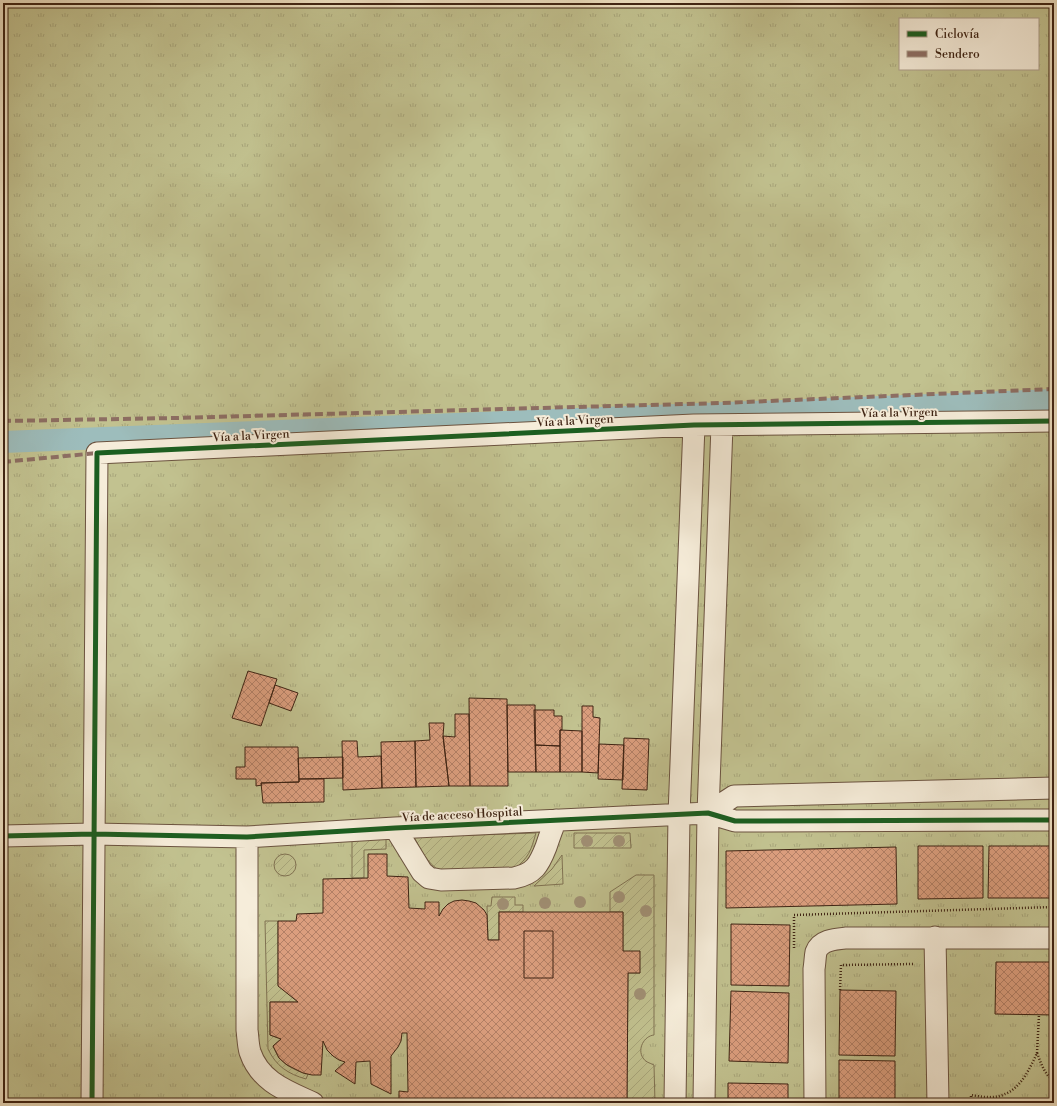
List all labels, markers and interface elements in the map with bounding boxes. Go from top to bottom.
legend [899,18,1039,70]
text: Ciclovía [935,27,980,42]
text: Sendero [935,47,980,62]
street label: Vía a la Virgen [859,405,938,421]
street label: Vía a la Virgen [535,411,614,431]
street label: Vía a la Virgen [211,426,290,446]
street label: Vía de acceso Hospital [400,804,523,826]

